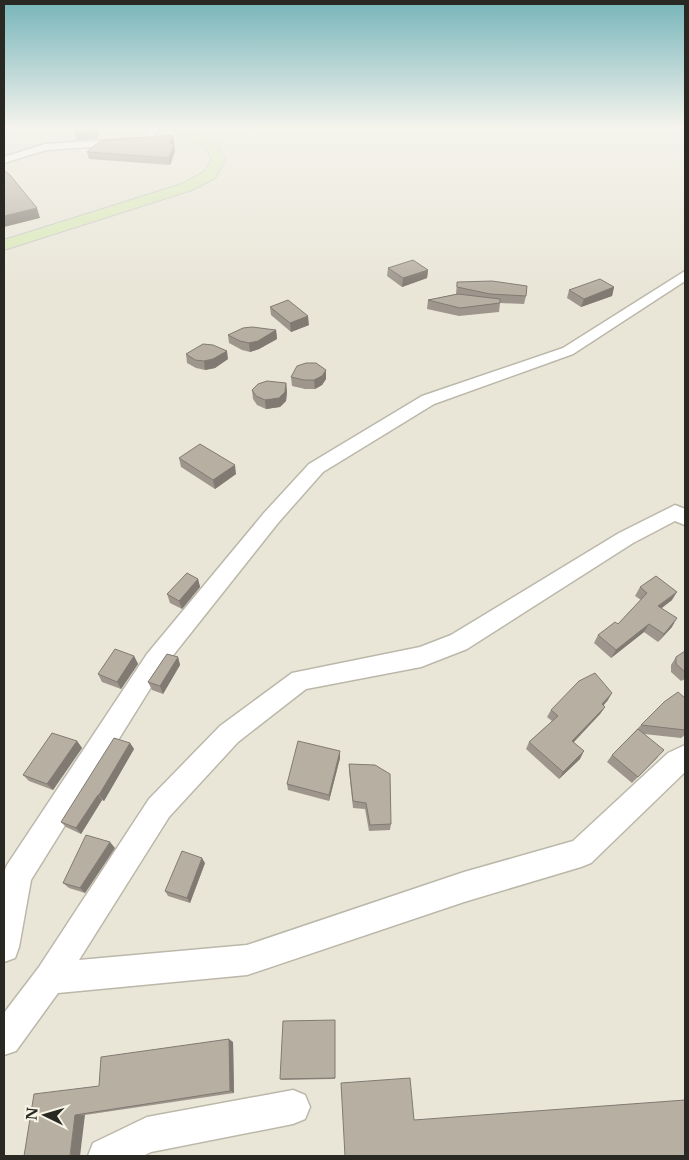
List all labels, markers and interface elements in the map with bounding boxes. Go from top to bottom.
north arrow [20,1090,70,1140]
text: N [23,1107,42,1121]

